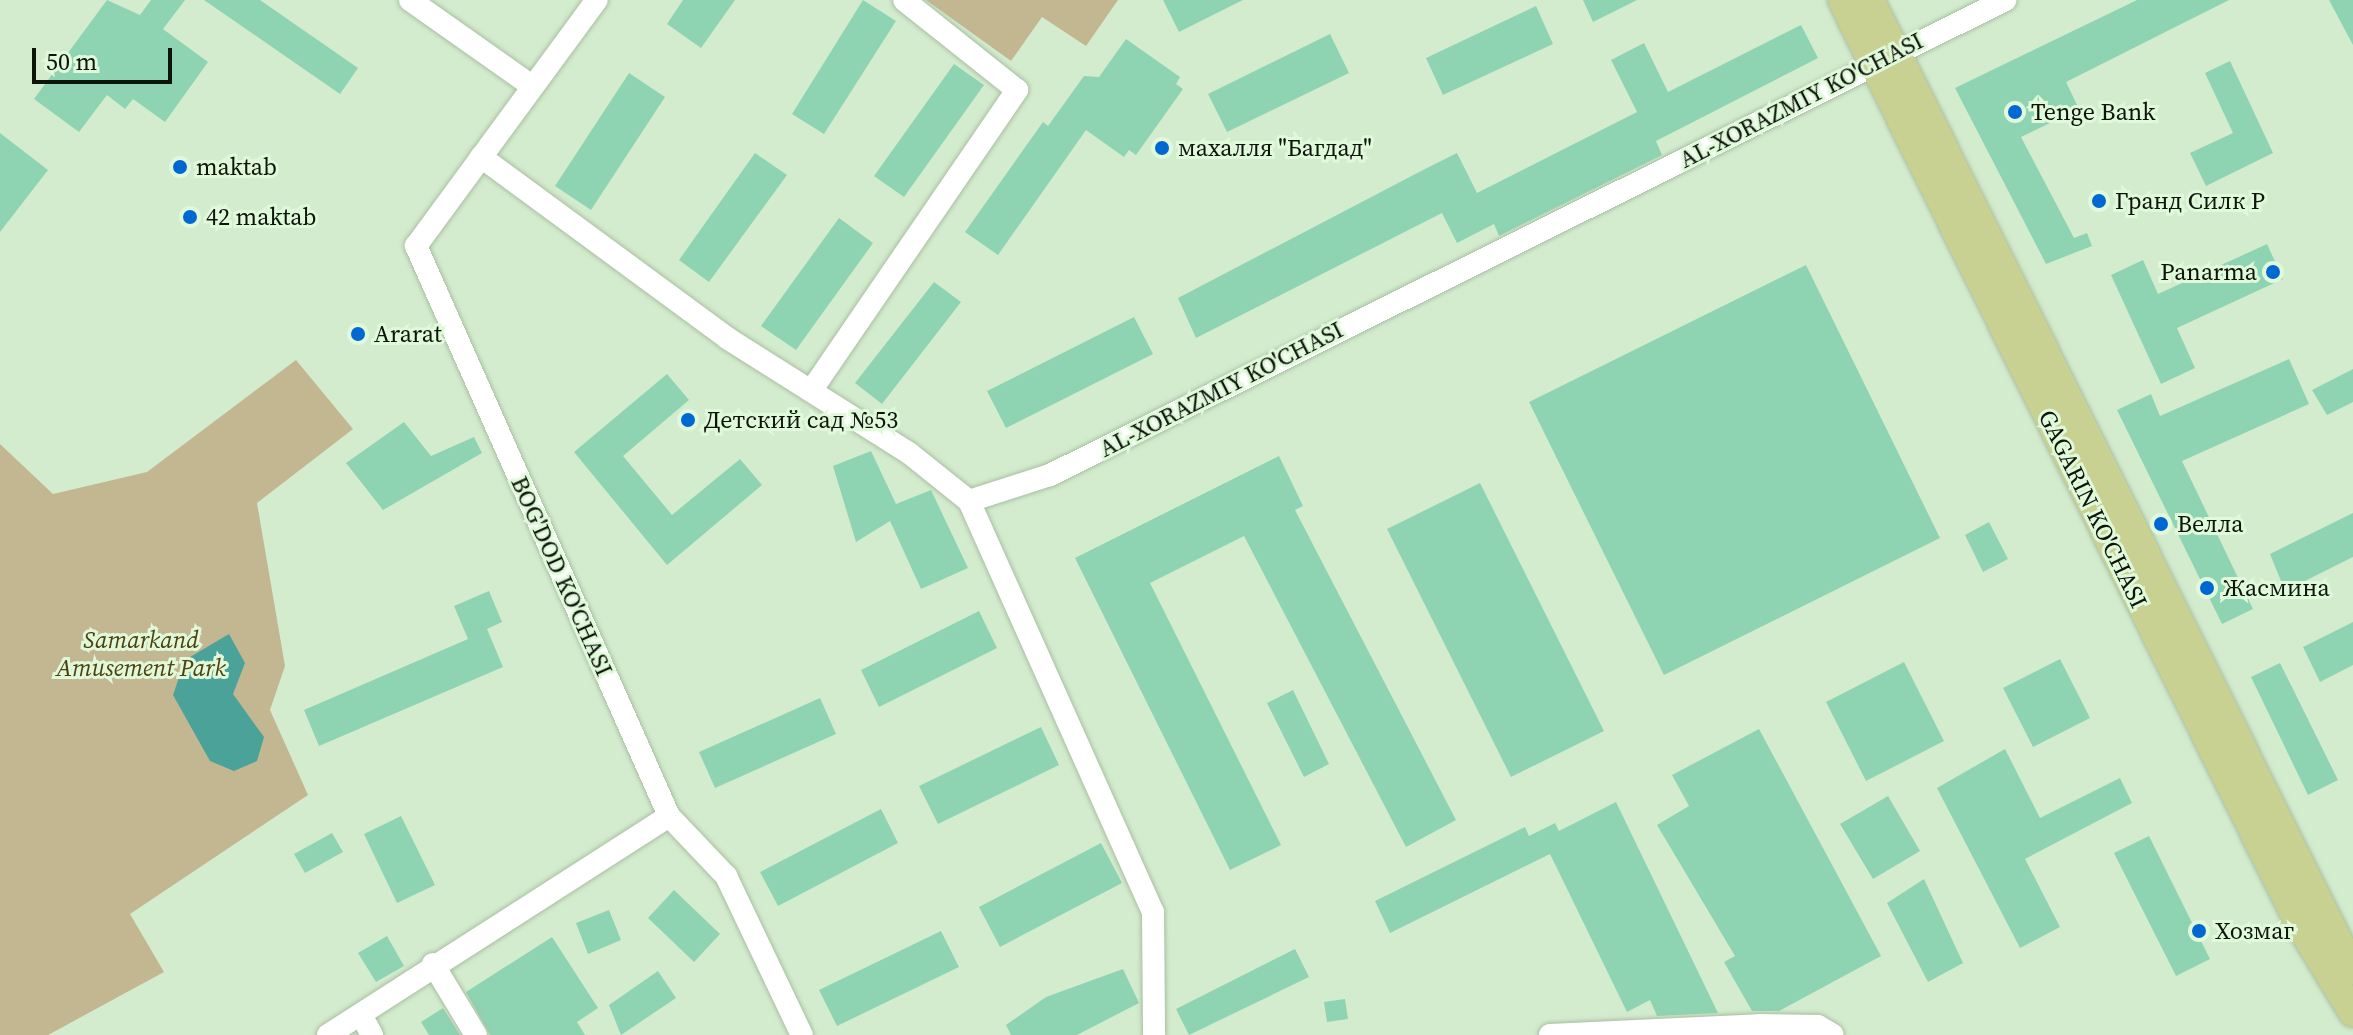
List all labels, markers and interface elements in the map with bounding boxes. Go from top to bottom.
street label: AL-XORAZMIY KO'CHASI [1674,26,1928,174]
scale bar [36,32,176,82]
text: 50 m [46,45,97,78]
place label: Tenge Bank [2031,98,2155,126]
marker: Tenge Bank [2006,103,2024,121]
place label: махалля "Багдад" [1178,134,1372,162]
marker: махалля "Багдад" [1153,139,1171,157]
place label: maktab [196,153,277,181]
marker: maktab [171,158,189,176]
place label: Гранд Силк Р [2115,187,2265,215]
marker: Гранд Силк Р [2090,192,2108,210]
place label: 42 maktab [206,203,316,231]
marker: 42 maktab [181,208,199,226]
place label: Panarma [2160,258,2257,286]
marker: Panarma [2264,263,2282,281]
street label: AL-XORAZMIY KO'CHASI [1094,315,1348,463]
place label: Ararat [374,320,442,348]
marker: Ararat [349,325,367,343]
street label: GAGARIN KO'CHASI [2033,405,2153,613]
place label: Детский сад №53 [704,406,898,434]
marker: Детский сад №53 [679,411,697,429]
street label: BOG'DOD KO'CHASI [505,472,619,680]
place label: Велла [2177,510,2244,538]
marker: Велла [2152,515,2170,533]
place label: Жасмина [2223,574,2330,602]
marker: Жасмина [2198,579,2216,597]
park label: Samarkand Amusement Park [56,626,226,682]
place label: Хозмаг [2215,917,2294,945]
marker: Хозмаг [2190,922,2208,940]

